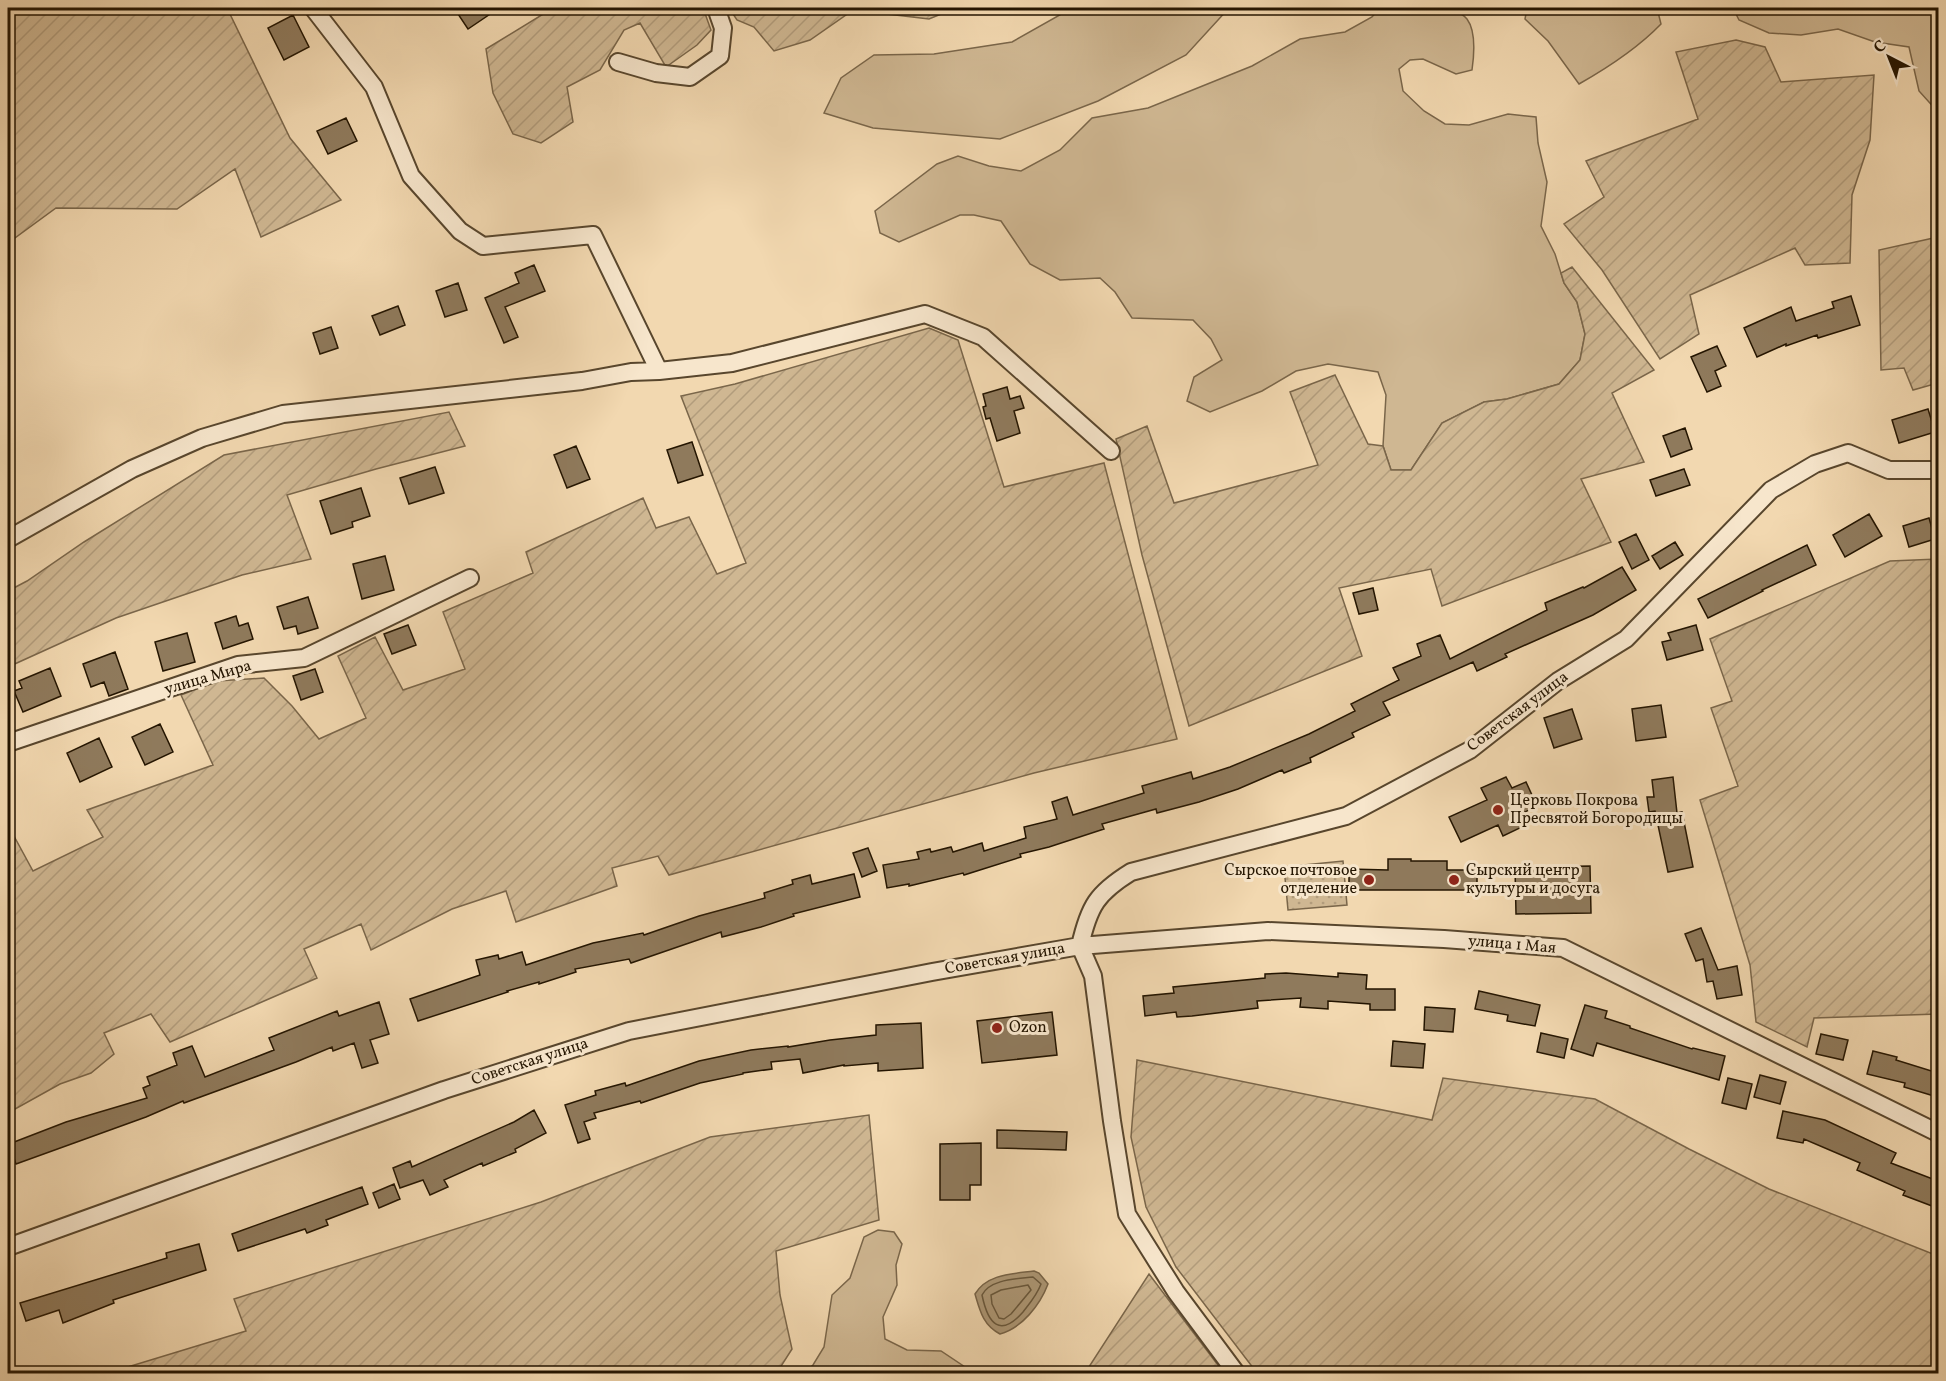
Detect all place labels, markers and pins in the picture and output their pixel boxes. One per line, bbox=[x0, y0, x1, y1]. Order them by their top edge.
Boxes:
place label: Церковь Покрова Пресвятой Богородицы bbox=[1510, 790, 1683, 830]
marker: Церковь Покрова Пресвятой Богородицы bbox=[1491, 803, 1505, 817]
place label: Сырское почтовое отделение bbox=[1224, 860, 1357, 900]
place label: Сырский центр культуры и досуга bbox=[1466, 860, 1600, 900]
marker: Сырское почтовое отделение bbox=[1362, 873, 1376, 887]
marker: Сырский центр культуры и досуга bbox=[1447, 873, 1461, 887]
place label: Ozon bbox=[1009, 1017, 1047, 1039]
marker: Ozon bbox=[990, 1021, 1004, 1035]

